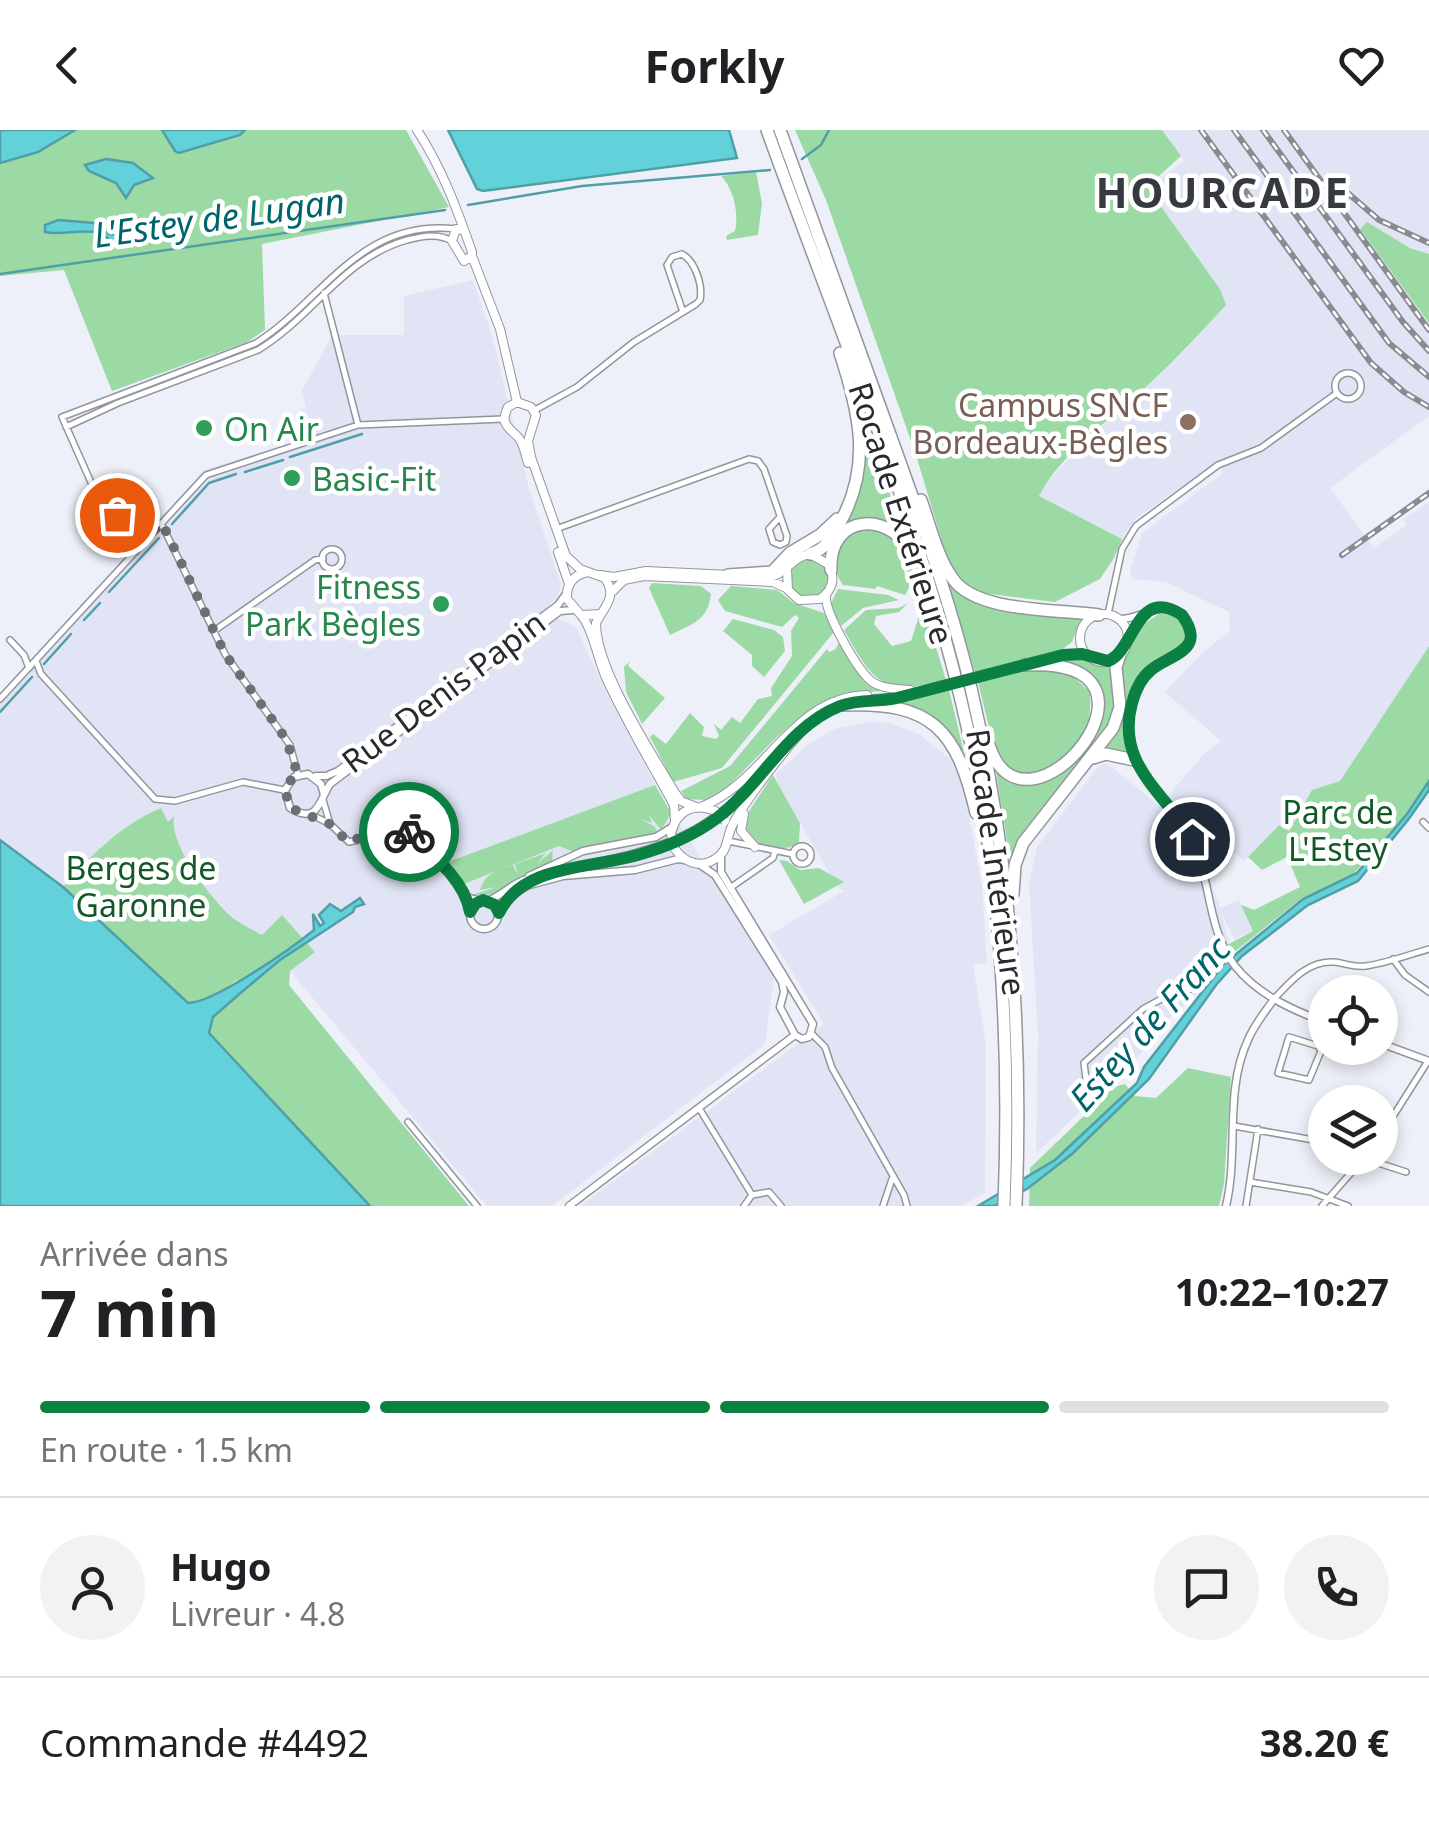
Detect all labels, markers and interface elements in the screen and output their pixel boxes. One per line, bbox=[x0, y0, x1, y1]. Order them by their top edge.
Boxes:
text: Forkly bbox=[645, 35, 784, 96]
icon: back bbox=[40, 38, 95, 93]
icon: heart bbox=[1334, 38, 1389, 93]
district label: HOURCADE bbox=[1096, 163, 1350, 220]
water label: L'Estey de Lugan bbox=[91, 176, 347, 258]
street label: Rocade Extérieure bbox=[839, 377, 965, 649]
place label: Campus SNCF Bordeaux-Bègles bbox=[912, 383, 1168, 463]
place label: On Air bbox=[224, 407, 319, 450]
marker: Campus SNCF Bordeaux-Bègles bbox=[1177, 411, 1199, 433]
marker: On Air bbox=[193, 417, 215, 439]
place label: Basic-Fit bbox=[312, 457, 436, 500]
marker: Basic-Fit bbox=[281, 467, 303, 489]
pin bbox=[75, 473, 160, 558]
icon: bag bbox=[90, 488, 145, 543]
place label: Fitness Park Bègles bbox=[245, 565, 421, 645]
marker: Fitness Park Bègles bbox=[430, 593, 452, 615]
street label: Rue Denis Papin bbox=[333, 600, 553, 782]
street label: Rocade Intérieure bbox=[957, 726, 1037, 998]
courier bbox=[359, 782, 459, 882]
park label: Parc de L'Estey bbox=[1282, 790, 1394, 870]
pin bbox=[1150, 797, 1235, 882]
icon: bike bbox=[382, 805, 437, 860]
icon: home bbox=[1165, 812, 1220, 867]
park label: Berges de Garonne bbox=[66, 846, 216, 926]
water label: Estey de Franc bbox=[1058, 925, 1241, 1120]
map controls bbox=[1308, 975, 1398, 1175]
button: locate bbox=[1308, 975, 1398, 1065]
button: layers bbox=[1308, 1085, 1398, 1175]
text: Arrivée dans bbox=[40, 1232, 229, 1275]
text: 10:22–10:27 bbox=[1175, 1265, 1389, 1317]
text: 7 min bbox=[40, 1268, 219, 1356]
text: En route · 1.5 km bbox=[40, 1428, 293, 1471]
button: person bbox=[40, 1535, 145, 1640]
button: chat bbox=[1154, 1535, 1259, 1640]
button: phone bbox=[1284, 1535, 1389, 1640]
text: Hugo bbox=[170, 1540, 272, 1592]
text: Livreur · 4.8 bbox=[170, 1592, 345, 1635]
text: Commande #4492 bbox=[40, 1716, 369, 1768]
text: 38.20 € bbox=[1260, 1716, 1389, 1768]

